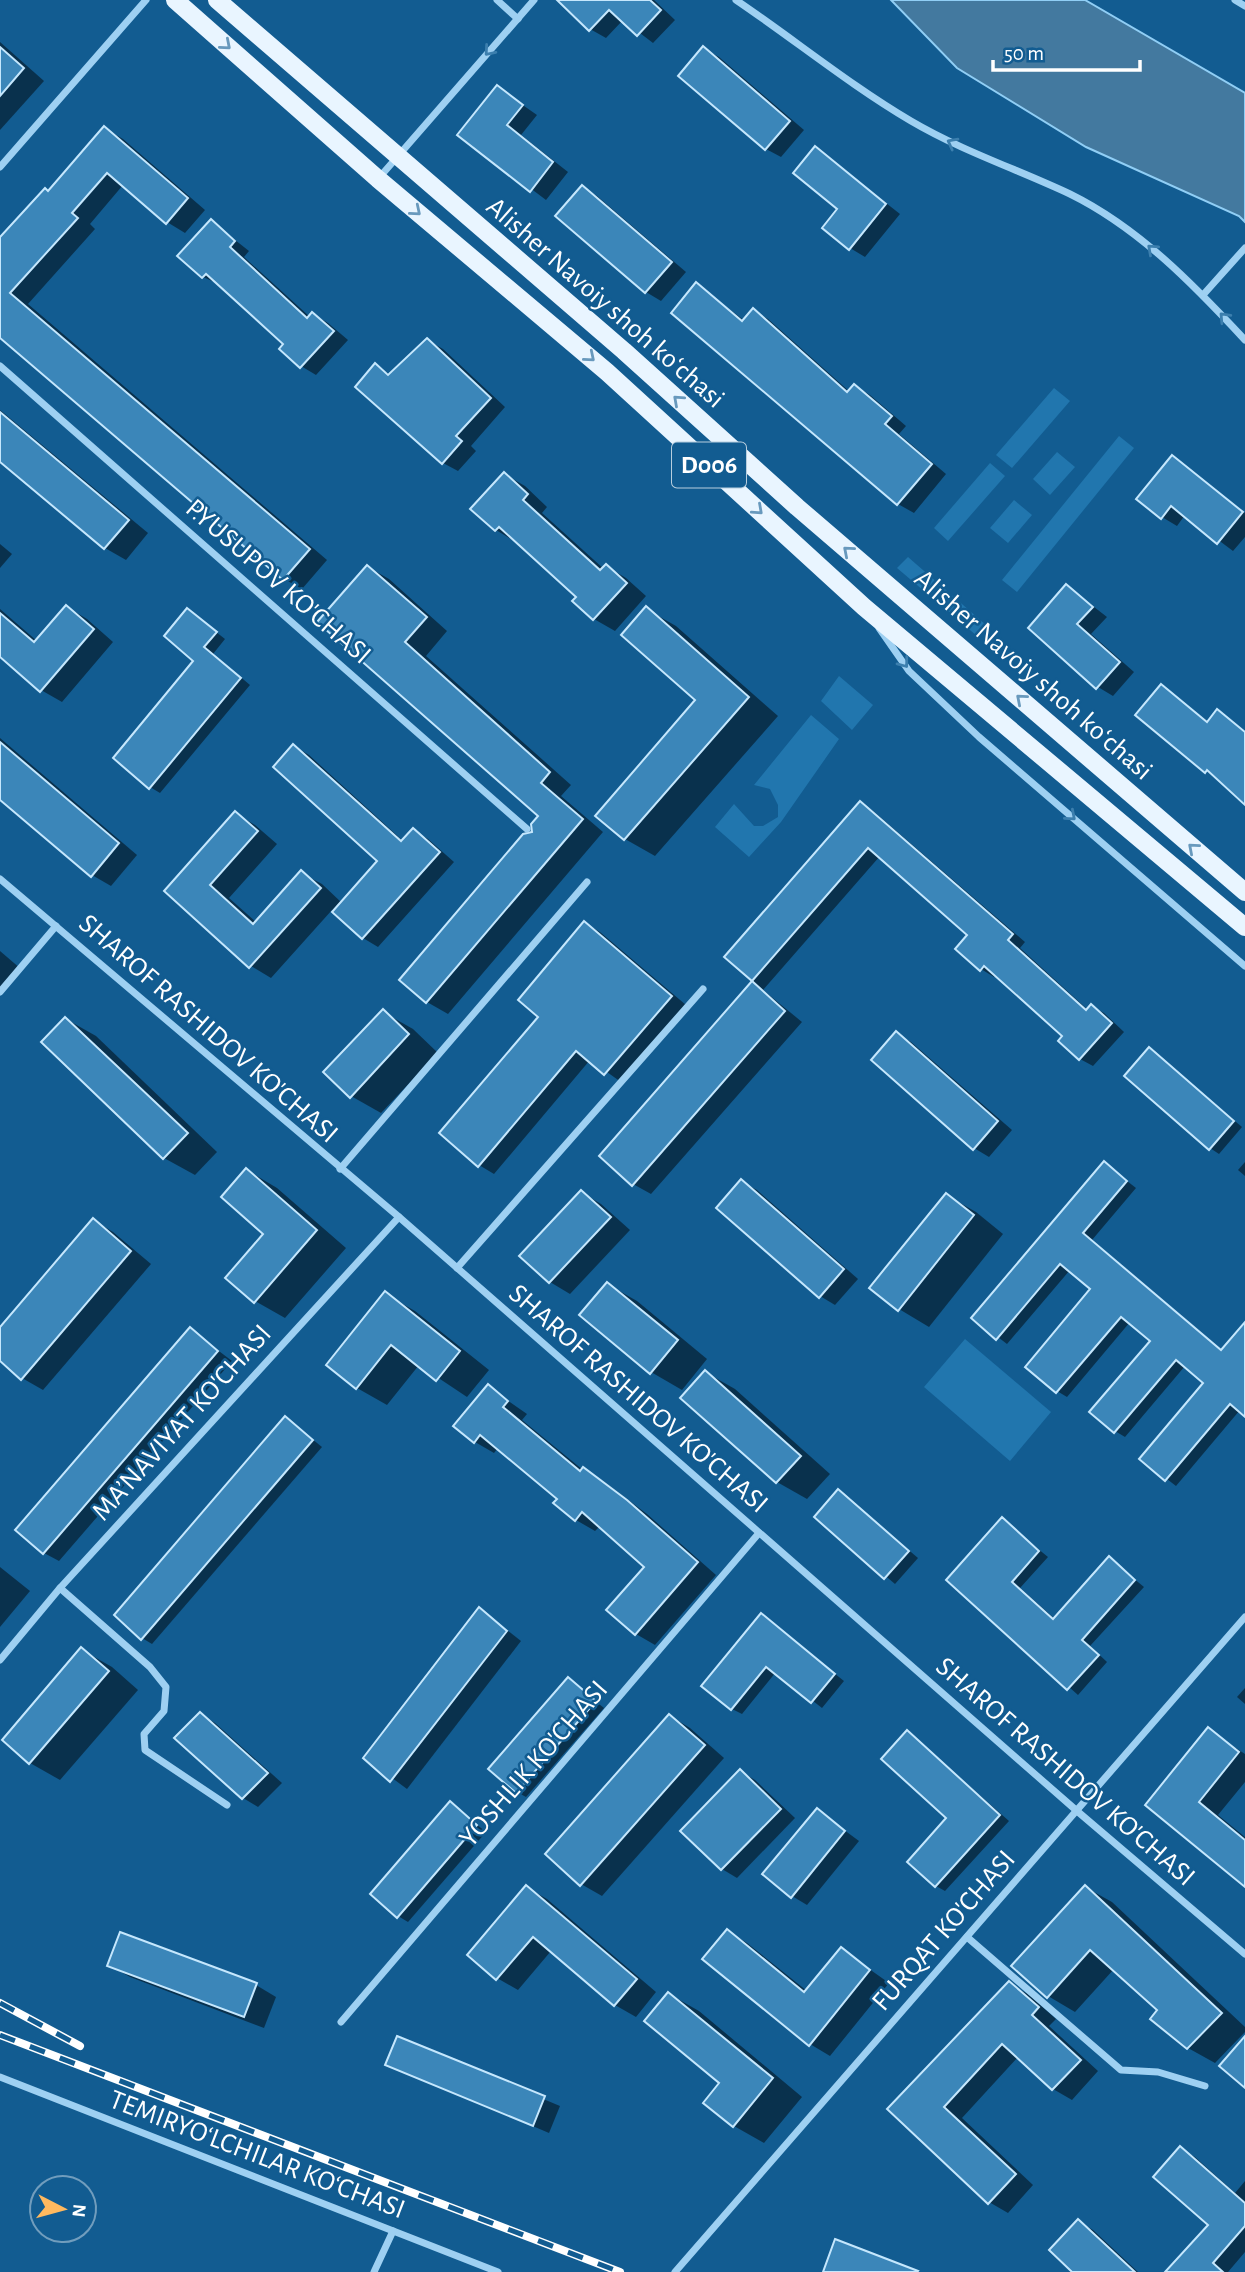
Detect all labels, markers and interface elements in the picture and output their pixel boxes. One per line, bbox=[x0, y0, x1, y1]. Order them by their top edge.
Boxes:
scale bar bbox=[993, 28, 1140, 72]
one-way arrow bbox=[218, 37, 231, 49]
one-way arrow bbox=[485, 43, 497, 56]
text: 50 m bbox=[1004, 43, 1044, 64]
one-way arrow bbox=[947, 138, 959, 152]
street label: Alisher Navoiy shoh koʻchasi bbox=[481, 192, 729, 414]
one-way arrow bbox=[407, 203, 420, 215]
one-way arrow bbox=[1147, 245, 1160, 257]
one-way arrow bbox=[1219, 312, 1232, 325]
one-way arrow bbox=[582, 349, 594, 362]
one-way arrow bbox=[673, 396, 686, 408]
road number: D006 bbox=[672, 442, 746, 488]
street label: P.YUSUPOV KO'CHASI bbox=[180, 494, 376, 670]
one-way arrow bbox=[750, 502, 763, 515]
one-way arrow bbox=[844, 547, 857, 559]
street label: Alisher Navoiy shoh koʻchasi bbox=[909, 564, 1157, 786]
one-way arrow bbox=[896, 655, 908, 667]
one-way arrow bbox=[1016, 695, 1029, 707]
one-way arrow bbox=[1063, 808, 1076, 820]
one-way arrow bbox=[1188, 844, 1201, 856]
street label: SHAROF RASHIDOV KO'CHASI bbox=[73, 909, 343, 1149]
street label: SHAROF RASHIDOV KO'CHASI bbox=[503, 1279, 773, 1519]
street label: MA’NAVIYAT KO'CHASI bbox=[87, 1320, 277, 1526]
street label: SHAROF RASHIDOV KO'CHASI bbox=[930, 1652, 1200, 1892]
street label: YOSHLIK KO'CHASI bbox=[455, 1676, 613, 1852]
street label: FURQAT KO'CHASI bbox=[867, 1845, 1021, 2017]
street label: TEMIRYO‘LCHILAR KO‘CHASI bbox=[105, 2086, 409, 2224]
north arrow bbox=[28, 2174, 98, 2244]
text: N bbox=[68, 2203, 89, 2218]

